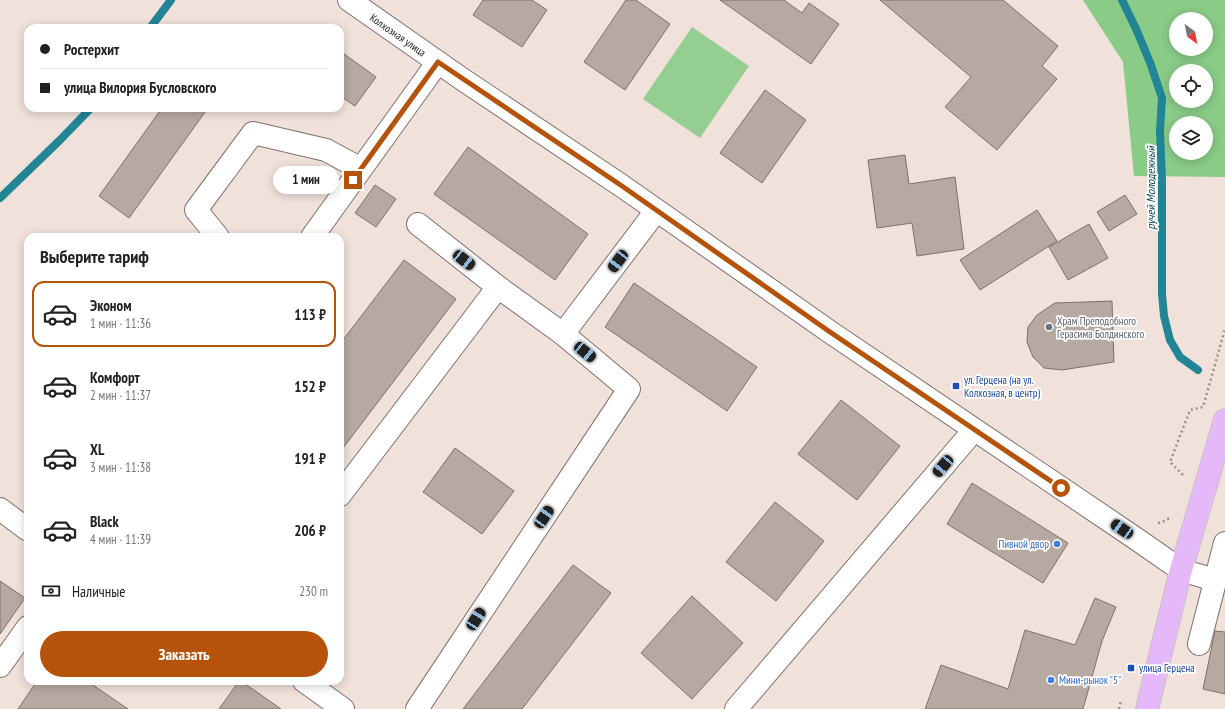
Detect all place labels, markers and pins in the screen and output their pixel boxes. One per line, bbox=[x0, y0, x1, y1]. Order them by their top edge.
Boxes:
place label: Храм Преподобного Герасима Болдинского bbox=[1057, 314, 1144, 341]
marker: Храм Преподобного Герасима Болдинского bbox=[1044, 322, 1054, 332]
place label: ул. Герцена (на ул. Колхозная, в центр) bbox=[964, 373, 1040, 400]
marker: ул. Герцена (на ул. Колхозная, в центр) bbox=[951, 381, 961, 391]
place label: Пивной двор bbox=[998, 537, 1049, 551]
marker: Пивной двор bbox=[1052, 539, 1062, 549]
place label: улица Герцена bbox=[1139, 661, 1195, 675]
marker: улица Герцена bbox=[1126, 663, 1136, 673]
place label: Мини-рынок "5" bbox=[1059, 673, 1121, 687]
marker: Мини-рынок "5" bbox=[1046, 675, 1056, 685]

